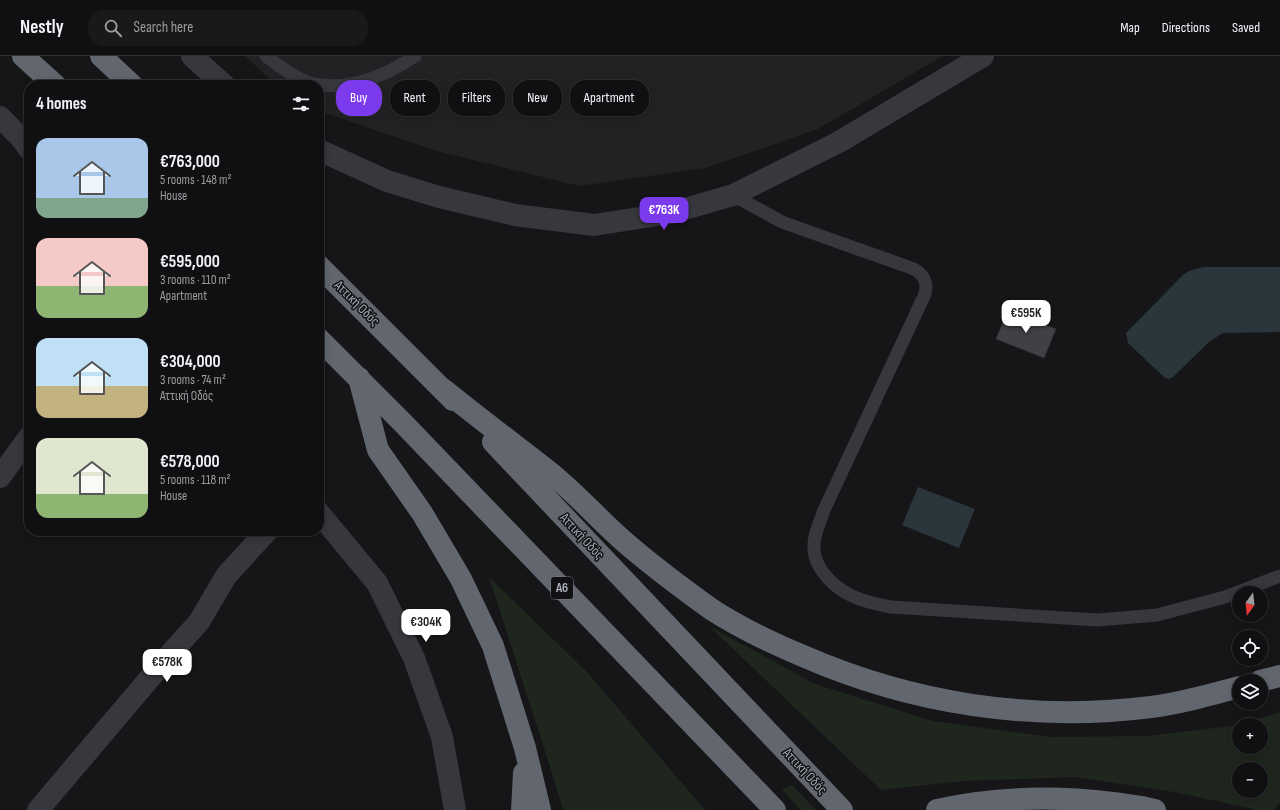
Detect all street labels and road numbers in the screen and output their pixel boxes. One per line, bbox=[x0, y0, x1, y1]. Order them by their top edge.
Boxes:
street label: Αττική Οδός bbox=[330, 276, 383, 329]
street label: Αττική Οδός bbox=[556, 509, 608, 563]
road number: Α6 bbox=[551, 577, 573, 599]
street label: Αττική Οδός bbox=[779, 744, 831, 798]

